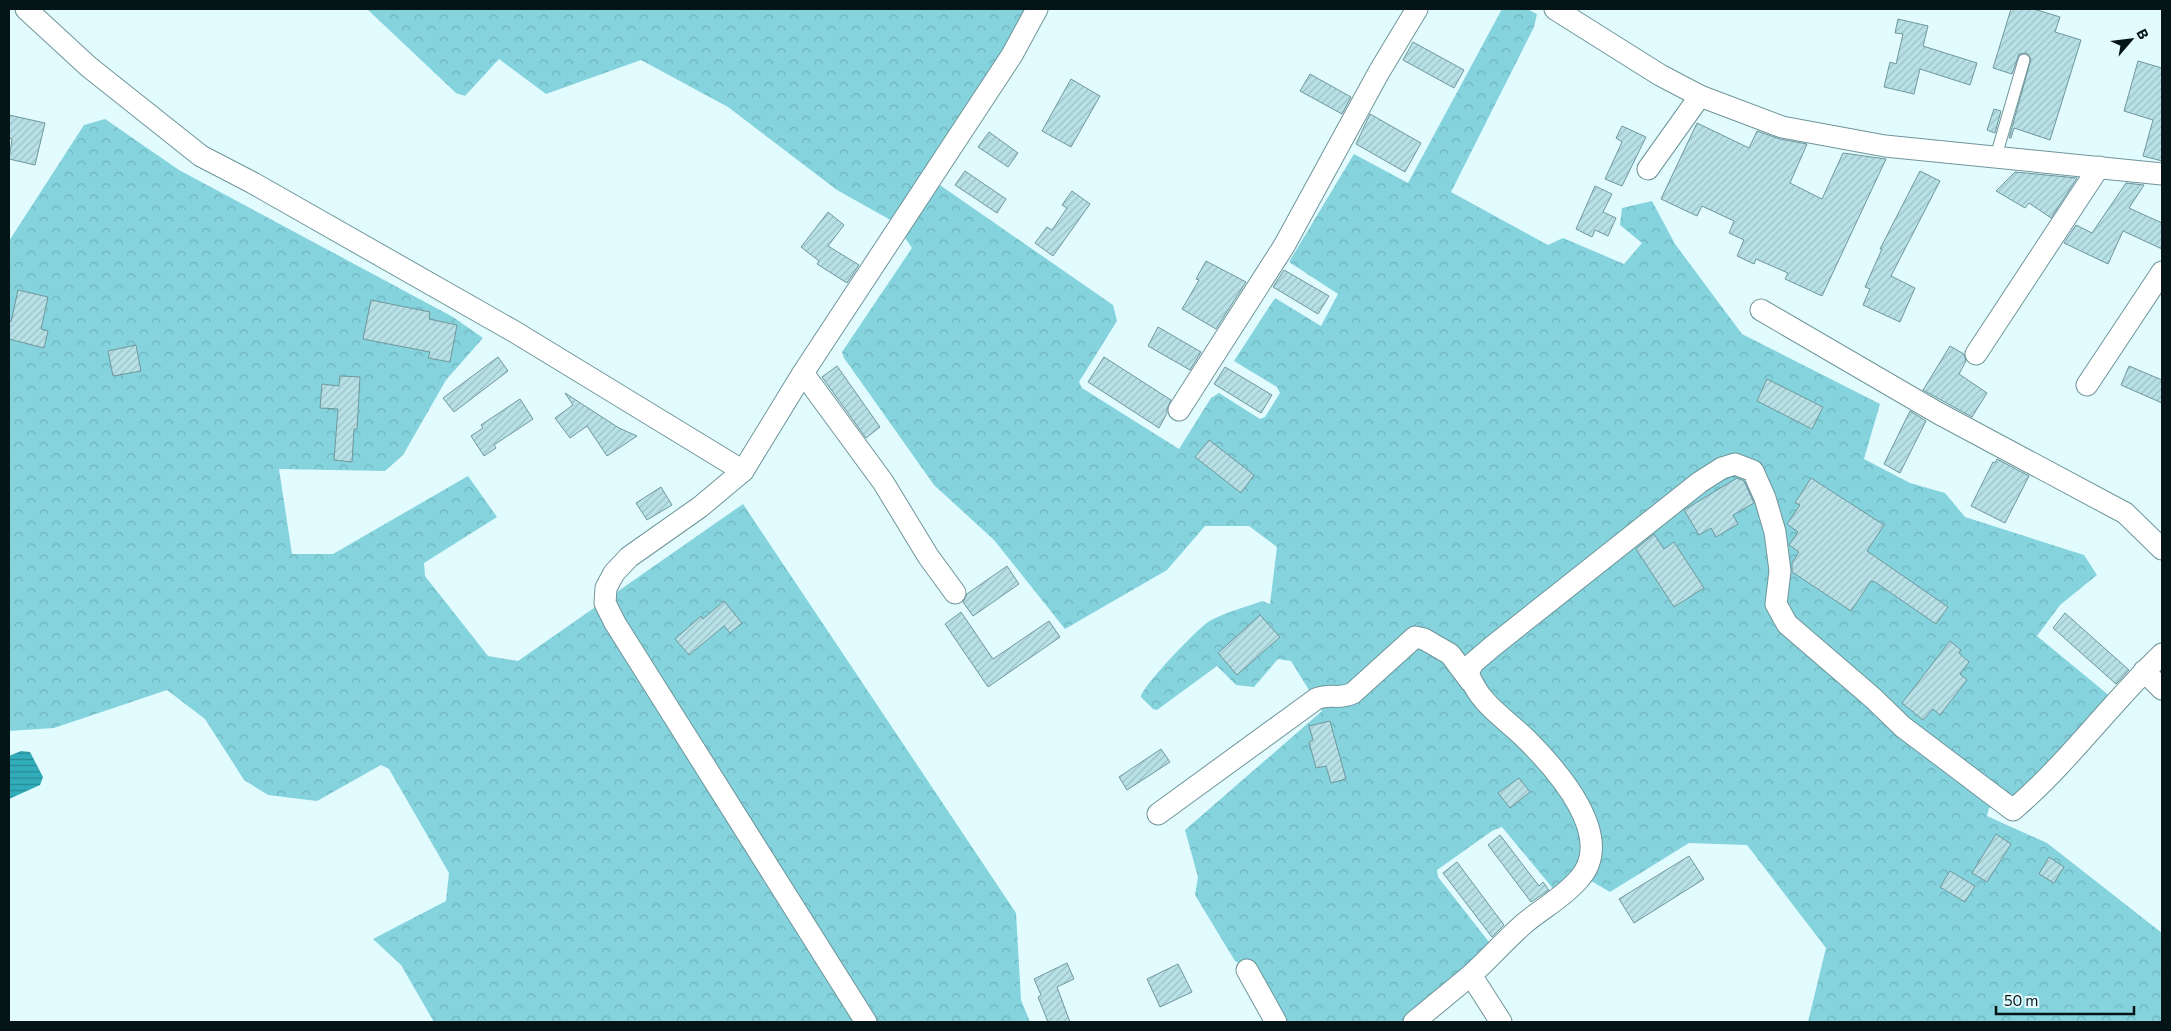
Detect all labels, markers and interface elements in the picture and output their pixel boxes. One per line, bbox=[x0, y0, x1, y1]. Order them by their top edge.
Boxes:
north arrow bbox=[2106, 15, 2156, 65]
text: B bbox=[2133, 26, 2153, 42]
scale bar bbox=[1996, 984, 2134, 1016]
text: 50 m bbox=[2004, 991, 2038, 1009]

